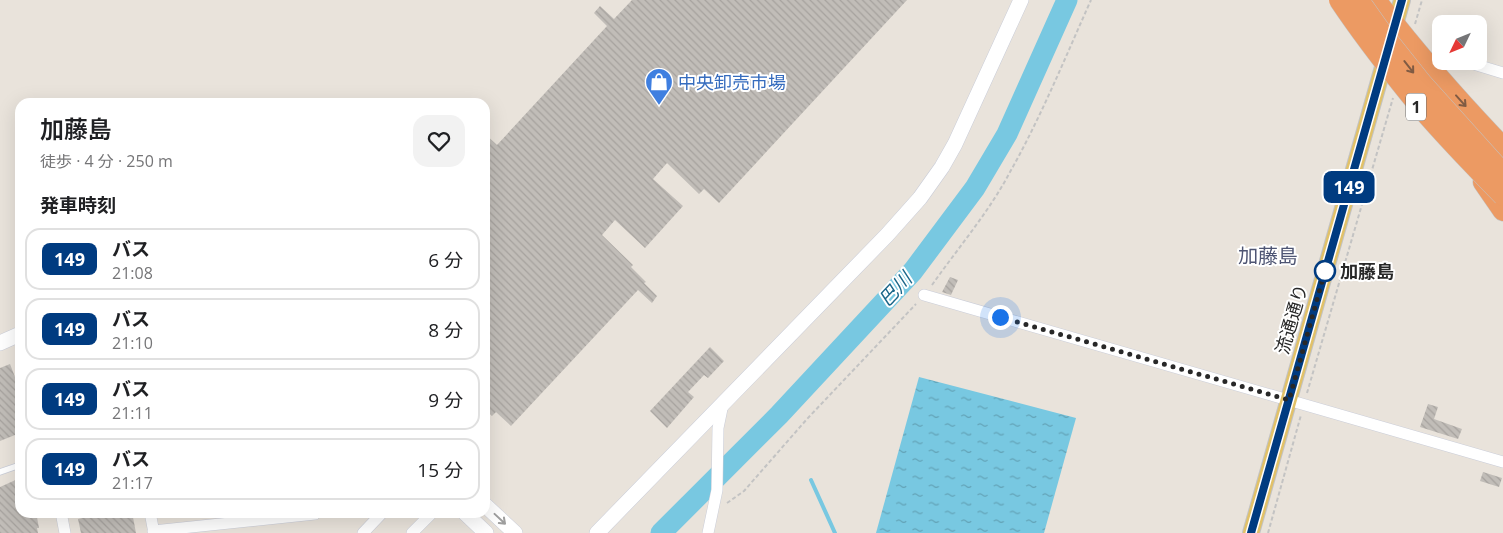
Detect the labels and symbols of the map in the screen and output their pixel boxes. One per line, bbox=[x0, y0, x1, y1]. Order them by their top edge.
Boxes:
north arrow bbox=[1432, 15, 1488, 70]
one-way arrow bbox=[1404, 60, 1415, 73]
shop icon: 中央卸売市場 bbox=[644, 67, 674, 106]
place label: 中央卸売市場 bbox=[678, 70, 786, 94]
road number: 1 bbox=[1406, 94, 1426, 120]
one-way arrow bbox=[1455, 95, 1467, 108]
line badge: 149 bbox=[1320, 171, 1378, 203]
district label: 加藤島 bbox=[1238, 242, 1298, 269]
place label: 加藤島 bbox=[1340, 259, 1394, 283]
marker: 加藤島 bbox=[1314, 260, 1336, 282]
water label: 巴川 bbox=[873, 265, 919, 312]
street label: 流通通り bbox=[1270, 281, 1312, 357]
your location bbox=[988, 305, 1013, 330]
one-way arrow bbox=[494, 513, 506, 525]

